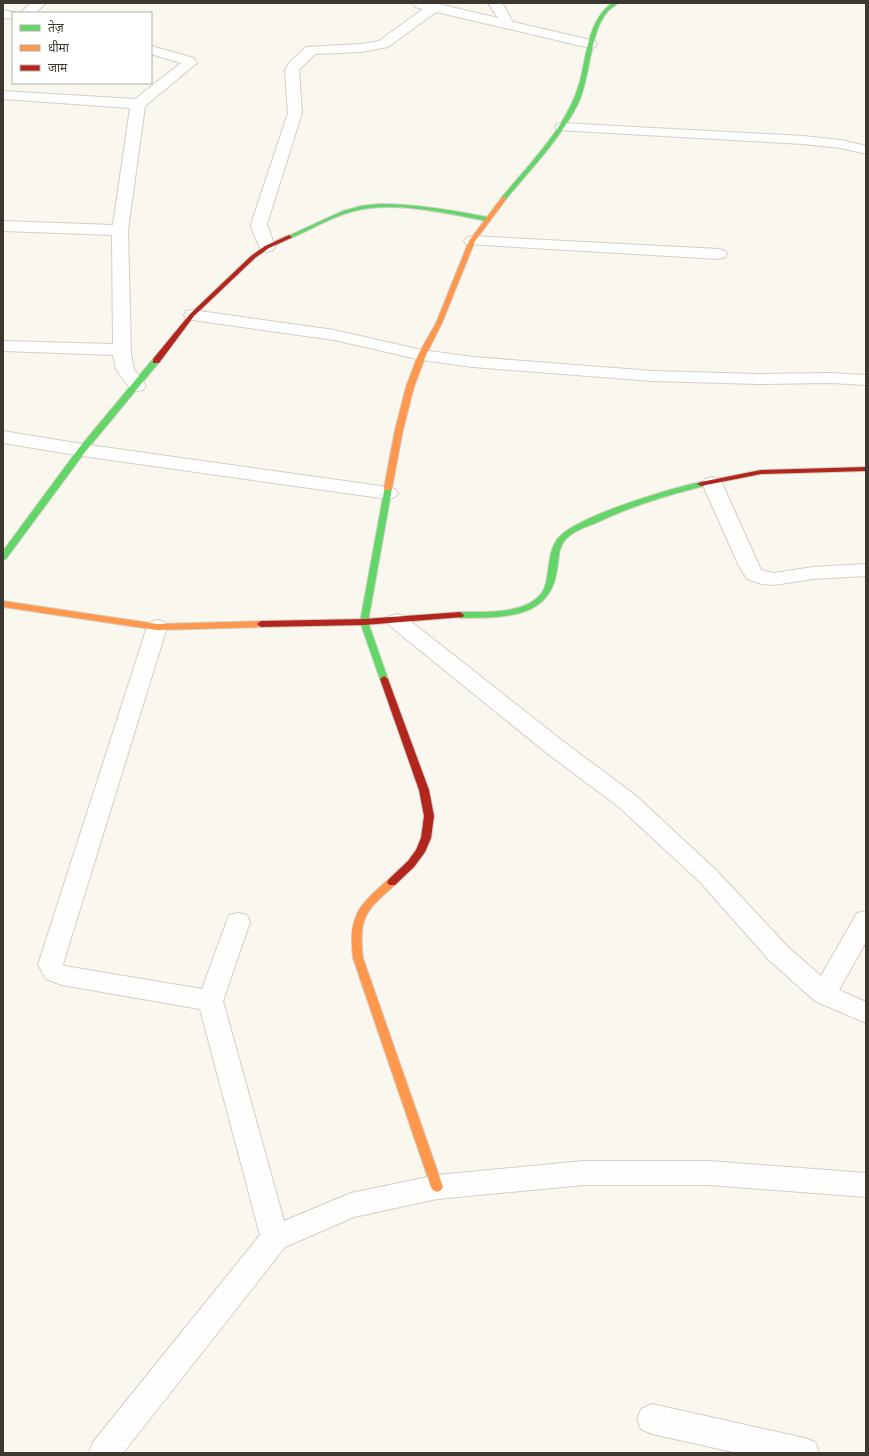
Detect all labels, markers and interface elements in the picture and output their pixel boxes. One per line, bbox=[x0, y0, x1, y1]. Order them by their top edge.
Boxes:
legend bbox=[12, 12, 152, 84]
text: तेज़ bbox=[48, 20, 65, 36]
text: धीमा bbox=[48, 40, 70, 56]
text: जाम bbox=[48, 61, 68, 76]

